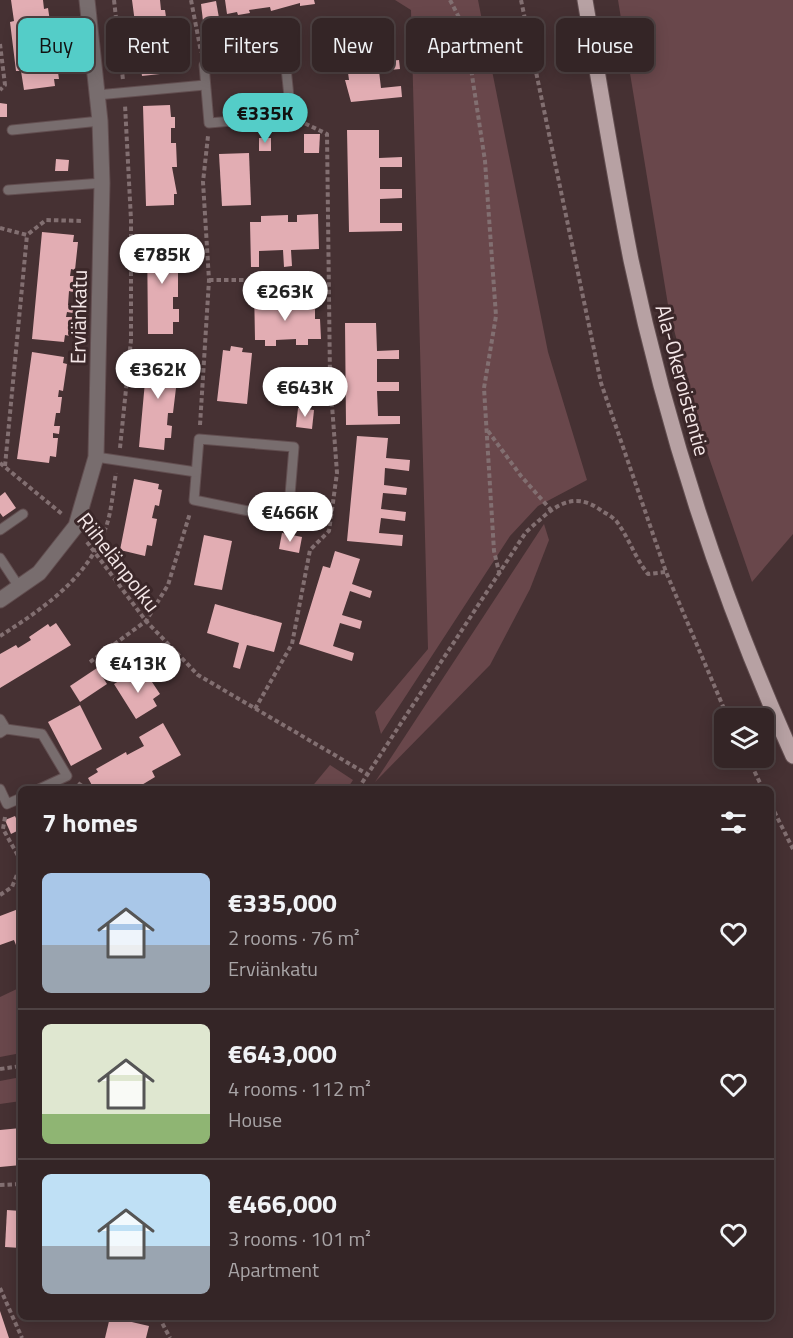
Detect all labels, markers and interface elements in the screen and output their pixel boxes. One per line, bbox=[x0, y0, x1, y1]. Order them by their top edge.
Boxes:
chip: Buy bbox=[18, 18, 94, 72]
chip: Rent bbox=[106, 18, 190, 72]
chip: Filters bbox=[202, 18, 300, 72]
chip: New bbox=[312, 18, 394, 72]
chip: Apartment bbox=[406, 18, 544, 72]
chip: House bbox=[556, 18, 654, 72]
pin: €335K bbox=[223, 93, 307, 144]
text: €335K bbox=[237, 97, 293, 128]
pin: €785K bbox=[120, 234, 204, 285]
text: €785K bbox=[134, 238, 190, 269]
street label: Erviänkatu bbox=[61, 270, 95, 364]
pin: €263K bbox=[243, 271, 327, 322]
text: €263K bbox=[257, 275, 313, 306]
street label: Ala-Okeroistentie bbox=[647, 301, 719, 459]
pin: €362K bbox=[116, 349, 200, 400]
text: €362K bbox=[130, 353, 186, 384]
pin: €643K bbox=[263, 367, 347, 418]
text: €643K bbox=[277, 371, 333, 402]
pin: €466K bbox=[248, 492, 332, 543]
text: €466K bbox=[262, 496, 318, 527]
street label: Riihelänpolku bbox=[70, 505, 168, 619]
pin: €413K bbox=[96, 643, 180, 694]
text: €413K bbox=[110, 647, 166, 678]
map controls bbox=[714, 708, 774, 768]
button: layers bbox=[714, 708, 774, 768]
text: 7 homes bbox=[42, 803, 138, 842]
icon: filters bbox=[717, 806, 750, 839]
text: €335,000 bbox=[228, 883, 337, 922]
icon: home bbox=[90, 897, 162, 969]
icon: heart bbox=[717, 917, 750, 950]
text: 2 rooms · 76 m² bbox=[228, 922, 360, 953]
text: Erviänkatu bbox=[228, 953, 318, 984]
text: €643,000 bbox=[228, 1034, 337, 1073]
icon: home bbox=[90, 1048, 162, 1120]
icon: heart bbox=[717, 1068, 750, 1101]
text: 4 rooms · 112 m² bbox=[228, 1073, 371, 1104]
text: House bbox=[228, 1104, 282, 1135]
text: €466,000 bbox=[228, 1184, 337, 1223]
icon: home bbox=[90, 1198, 162, 1270]
icon: heart bbox=[717, 1218, 750, 1251]
text: 3 rooms · 101 m² bbox=[228, 1223, 371, 1254]
text: Apartment bbox=[228, 1254, 319, 1285]

